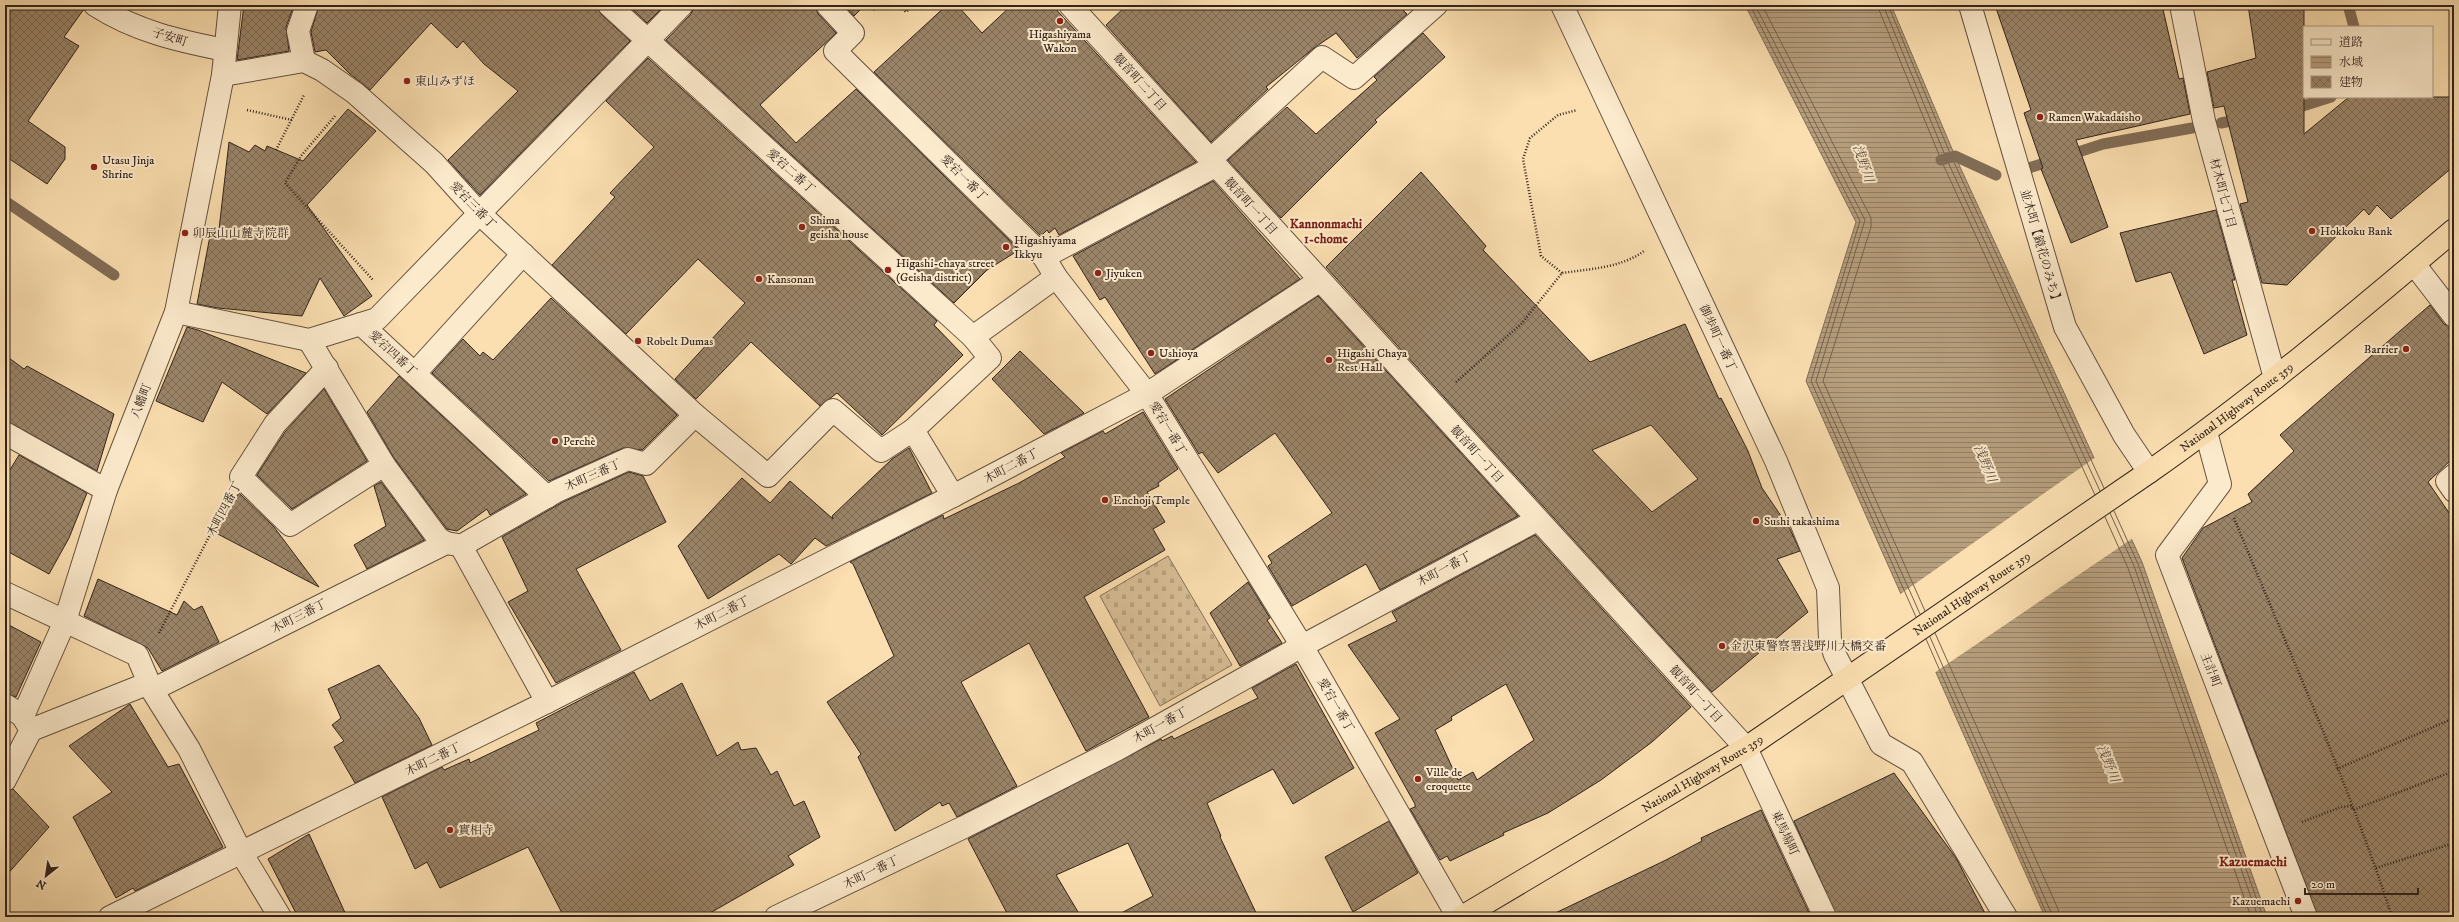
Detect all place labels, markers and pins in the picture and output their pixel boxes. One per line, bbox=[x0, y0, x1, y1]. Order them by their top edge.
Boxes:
marker: Higashiyama Wakon bbox=[1055, 16, 1065, 26]
place label: Higashiyama Wakon bbox=[1029, 27, 1092, 56]
place label: 東山みずほ bbox=[415, 74, 475, 89]
marker: 東山みずほ bbox=[402, 76, 412, 86]
place label: Ramen Wakadaisho bbox=[2048, 110, 2141, 125]
marker: Ramen Wakadaisho bbox=[2035, 112, 2045, 122]
place label: Utasu Jinja Shrine bbox=[102, 153, 155, 182]
marker: Utasu Jinja Shrine bbox=[89, 162, 99, 172]
place label: Shima geisha house bbox=[810, 213, 869, 242]
marker: Shima geisha house bbox=[797, 222, 807, 232]
place label: Hokkoku Bank bbox=[2320, 224, 2392, 239]
place label: 卯辰山山麓寺院群 bbox=[193, 226, 289, 241]
marker: Hokkoku Bank bbox=[2307, 226, 2317, 236]
marker: 卯辰山山麓寺院群 bbox=[180, 228, 190, 238]
place label: Higashiyama Ikkyu bbox=[1014, 233, 1077, 262]
marker: Higashiyama Ikkyu bbox=[1001, 242, 1011, 252]
place label: Higashi-chaya street (Geisha district) bbox=[896, 256, 994, 285]
marker: Higashi-chaya street (Geisha district) bbox=[883, 265, 893, 275]
place label: Jiyuken bbox=[1105, 266, 1143, 281]
marker: Jiyuken bbox=[1093, 268, 1103, 278]
place label: Kansonan bbox=[767, 272, 815, 287]
marker: Kansonan bbox=[754, 274, 764, 284]
place label: Robelt Dumas bbox=[646, 334, 713, 349]
marker: Robelt Dumas bbox=[633, 336, 643, 346]
place label: Barrier bbox=[2364, 342, 2399, 357]
marker: Barrier bbox=[2401, 344, 2411, 354]
place label: Ushioya bbox=[1159, 346, 1199, 361]
place label: Higashi Chaya Rest Hall bbox=[1337, 346, 1408, 375]
marker: Ushioya bbox=[1146, 348, 1156, 358]
marker: Higashi Chaya Rest Hall bbox=[1324, 355, 1334, 365]
place label: Perchè bbox=[563, 434, 596, 449]
marker: Perchè bbox=[550, 436, 560, 446]
place label: Enchoji Temple bbox=[1113, 493, 1190, 508]
marker: Enchoji Temple bbox=[1100, 495, 1110, 505]
place label: Sushi takashima bbox=[1764, 514, 1840, 529]
marker: Sushi takashima bbox=[1751, 516, 1761, 526]
place label: 金沢東警察署浅野川大橋交番 bbox=[1730, 639, 1886, 654]
marker: 金沢東警察署浅野川大橋交番 bbox=[1717, 641, 1727, 651]
place label: Ville de croquette bbox=[1425, 765, 1471, 794]
marker: Ville de croquette bbox=[1413, 774, 1423, 784]
place label: 實相寺 bbox=[458, 823, 494, 838]
marker: 實相寺 bbox=[445, 825, 455, 835]
place label: Kazuemachi bbox=[2232, 894, 2290, 909]
marker: Kazuemachi bbox=[2293, 896, 2303, 906]

